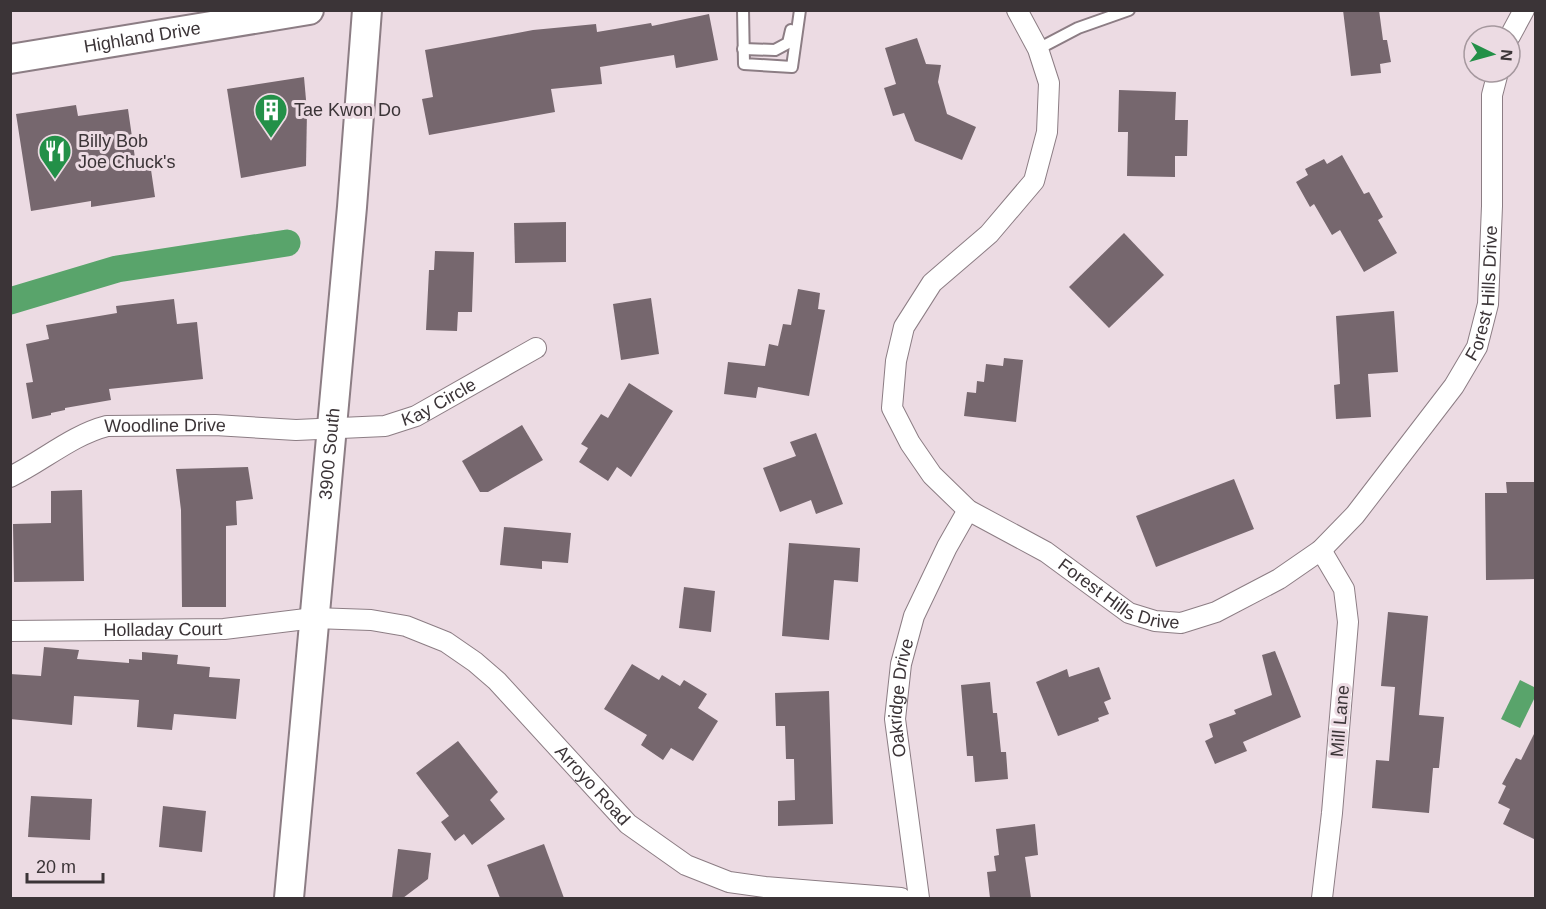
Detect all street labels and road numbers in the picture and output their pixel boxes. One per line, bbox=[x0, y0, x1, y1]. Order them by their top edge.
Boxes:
street label: Highland Drive bbox=[82, 18, 202, 57]
street label: Forest Hills Drive bbox=[1461, 225, 1501, 364]
street label: Kay Circle bbox=[399, 374, 479, 430]
street label: 3900 South bbox=[315, 407, 344, 501]
street label: Woodline Drive bbox=[104, 415, 227, 436]
street label: Forest Hills Drive bbox=[1054, 554, 1180, 633]
street label: Holladay Court bbox=[103, 619, 223, 640]
street label: Oakridge Drive bbox=[885, 636, 917, 759]
street label: Mill Lane bbox=[1327, 684, 1353, 758]
street label: Arroyo Road bbox=[551, 741, 634, 829]

